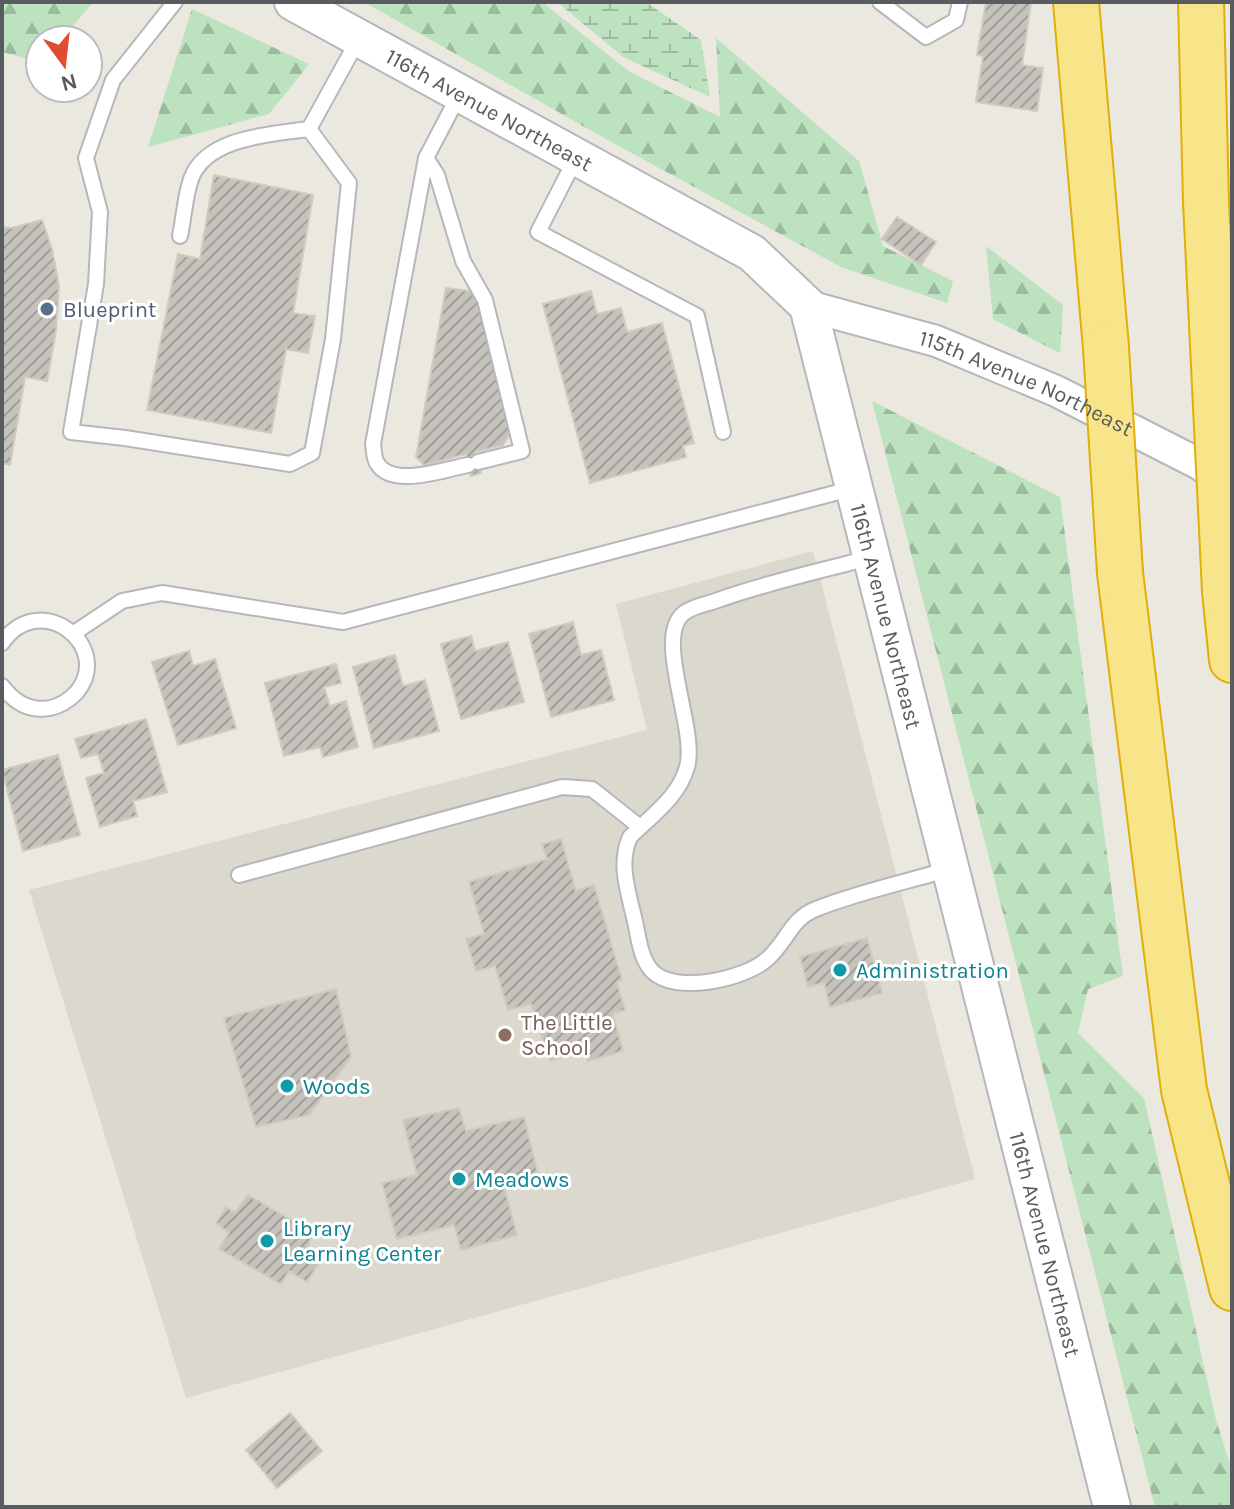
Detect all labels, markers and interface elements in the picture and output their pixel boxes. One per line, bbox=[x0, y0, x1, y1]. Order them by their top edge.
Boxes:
north arrow bbox=[24, 24, 104, 104]
street label: 116th Avenue Northeast bbox=[381, 43, 597, 177]
text: N bbox=[58, 68, 80, 97]
place label: Blueprint bbox=[63, 297, 156, 323]
marker: Blueprint bbox=[38, 300, 56, 318]
street label: 115th Avenue Northeast bbox=[917, 325, 1137, 442]
street label: 116th Avenue Northeast bbox=[844, 501, 927, 732]
place label: Administration bbox=[856, 958, 1009, 984]
marker: Administration bbox=[831, 961, 849, 979]
place label: The Little School bbox=[521, 1010, 613, 1061]
marker: The Little School bbox=[496, 1026, 514, 1044]
place label: Woods bbox=[303, 1074, 371, 1100]
marker: Woods bbox=[278, 1077, 296, 1095]
street label: 116th Avenue Northeast bbox=[1003, 1129, 1086, 1360]
place label: Meadows bbox=[475, 1167, 570, 1193]
marker: Meadows bbox=[450, 1170, 468, 1188]
place label: Library Learning Center bbox=[283, 1216, 441, 1267]
marker: Library Learning Center bbox=[258, 1232, 276, 1250]

